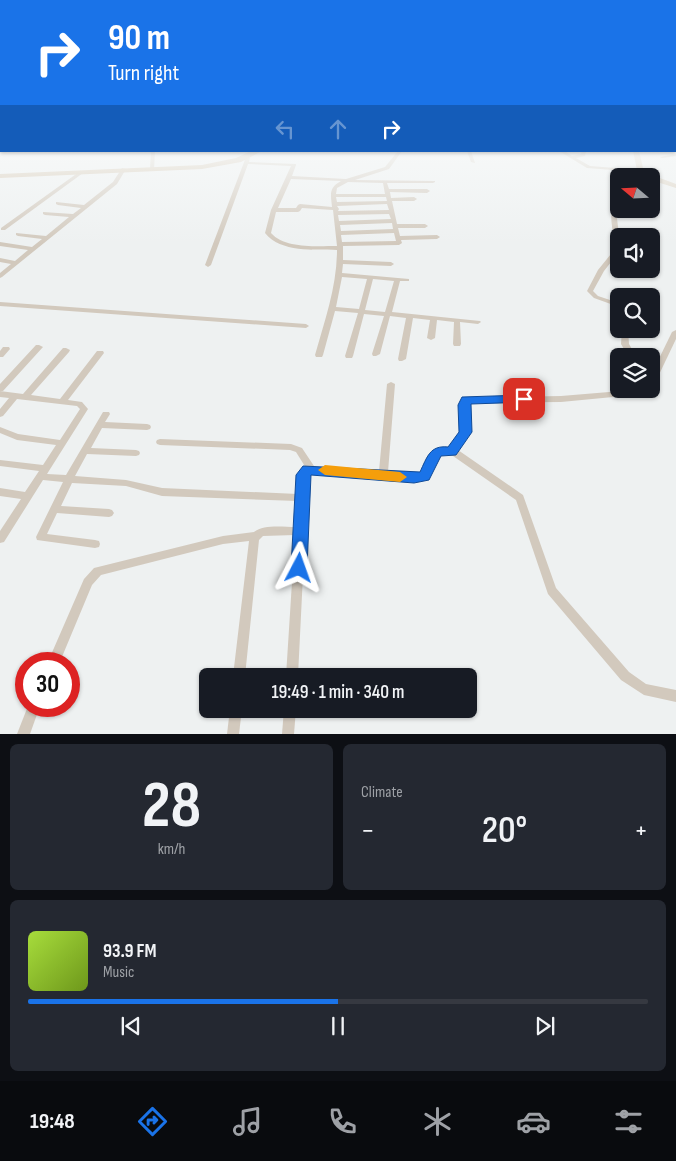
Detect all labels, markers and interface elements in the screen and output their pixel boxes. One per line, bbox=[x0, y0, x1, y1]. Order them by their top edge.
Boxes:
text: 90 m bbox=[108, 17, 170, 60]
icon: right bbox=[25, 20, 90, 85]
text: Turn right bbox=[108, 60, 179, 87]
icon: left bbox=[271, 115, 299, 143]
icon: ahead bbox=[324, 115, 352, 143]
icon: right bbox=[377, 115, 405, 143]
north arrow bbox=[610, 168, 660, 218]
map controls bbox=[610, 168, 660, 398]
button: sound bbox=[610, 228, 660, 278]
button: search bbox=[610, 288, 660, 338]
button: layers bbox=[610, 348, 660, 398]
pin bbox=[503, 378, 545, 420]
icon: arrive bbox=[510, 385, 538, 413]
position arrow bbox=[272, 541, 324, 593]
speed limit sign: 30 bbox=[15, 652, 80, 717]
text: 19:49 · 1 min · 340 m bbox=[271, 681, 405, 704]
text: 28 bbox=[142, 768, 201, 846]
text: Climate bbox=[361, 783, 403, 802]
text: 20° bbox=[482, 808, 527, 853]
text: − bbox=[361, 814, 375, 847]
text: + bbox=[634, 814, 648, 847]
text: km/h bbox=[158, 840, 185, 859]
text: 93.9 FM bbox=[103, 940, 157, 963]
text: Music bbox=[103, 963, 134, 982]
icon: previous bbox=[117, 1012, 145, 1040]
icon: pause bbox=[324, 1012, 352, 1040]
icon: next bbox=[531, 1012, 559, 1040]
icon: directions bbox=[135, 1104, 170, 1139]
icon: music bbox=[230, 1104, 265, 1139]
icon: phone bbox=[325, 1104, 360, 1139]
icon: climate bbox=[420, 1104, 455, 1139]
icon: car bbox=[516, 1104, 551, 1139]
icon: filters bbox=[611, 1104, 646, 1139]
text: 19:48 bbox=[30, 1108, 75, 1135]

